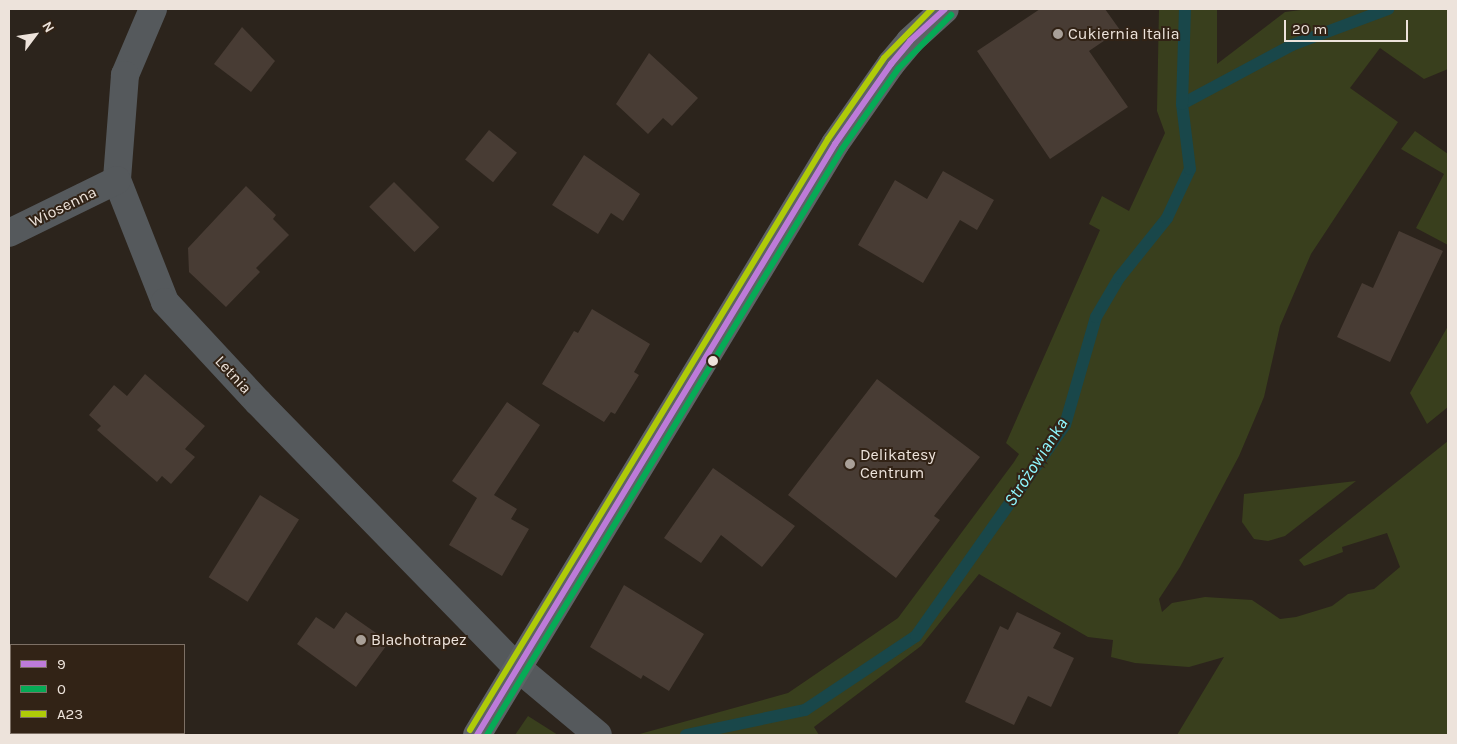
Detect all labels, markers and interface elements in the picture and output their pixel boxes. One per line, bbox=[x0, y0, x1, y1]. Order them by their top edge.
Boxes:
north arrow bbox=[10, 10, 60, 60]
scale bar bbox=[1287, 10, 1411, 42]
text: N bbox=[38, 18, 58, 36]
text: 20 m bbox=[1292, 20, 1327, 38]
place label: Cukiernia Italia bbox=[1068, 24, 1180, 44]
marker: Cukiernia Italia bbox=[1052, 28, 1064, 40]
street label: Wiosenna bbox=[26, 182, 100, 232]
street label: Letnia bbox=[211, 352, 255, 398]
unlabelled marker bbox=[708, 356, 718, 366]
water label: Stróżowianka bbox=[999, 414, 1073, 510]
place label: Delikatesy Centrum bbox=[860, 445, 936, 483]
marker: Delikatesy Centrum bbox=[844, 458, 856, 470]
place label: Blachotrapez bbox=[371, 630, 467, 650]
marker: Blachotrapez bbox=[355, 634, 367, 646]
legend bbox=[10, 644, 185, 734]
text: 9 bbox=[57, 655, 66, 673]
text: 0 bbox=[57, 680, 66, 698]
text: A23 bbox=[57, 705, 83, 723]

